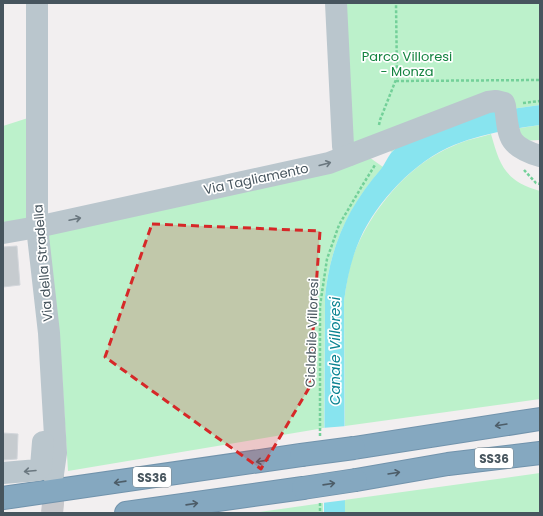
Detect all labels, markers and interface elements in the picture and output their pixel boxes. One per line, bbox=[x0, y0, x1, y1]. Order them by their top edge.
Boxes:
park label: Parco Villoresi - Monza bbox=[362, 47, 452, 81]
street label: Via Tagliamento bbox=[202, 159, 310, 199]
one-way arrow bbox=[319, 160, 332, 167]
street label: Via della Stradella bbox=[28, 204, 58, 322]
one-way arrow bbox=[69, 214, 82, 222]
street label: Ciclabile Villoresi bbox=[301, 278, 323, 388]
water label: Canale Villoresi bbox=[325, 296, 345, 405]
one-way arrow bbox=[495, 421, 508, 429]
road number: SS36 bbox=[475, 448, 513, 468]
one-way arrow bbox=[256, 457, 269, 465]
one-way arrow bbox=[24, 467, 37, 475]
road number: SS36 bbox=[133, 467, 171, 487]
one-way arrow bbox=[387, 469, 400, 477]
one-way arrow bbox=[114, 478, 127, 486]
one-way arrow bbox=[322, 480, 335, 488]
one-way arrow bbox=[185, 500, 198, 508]

